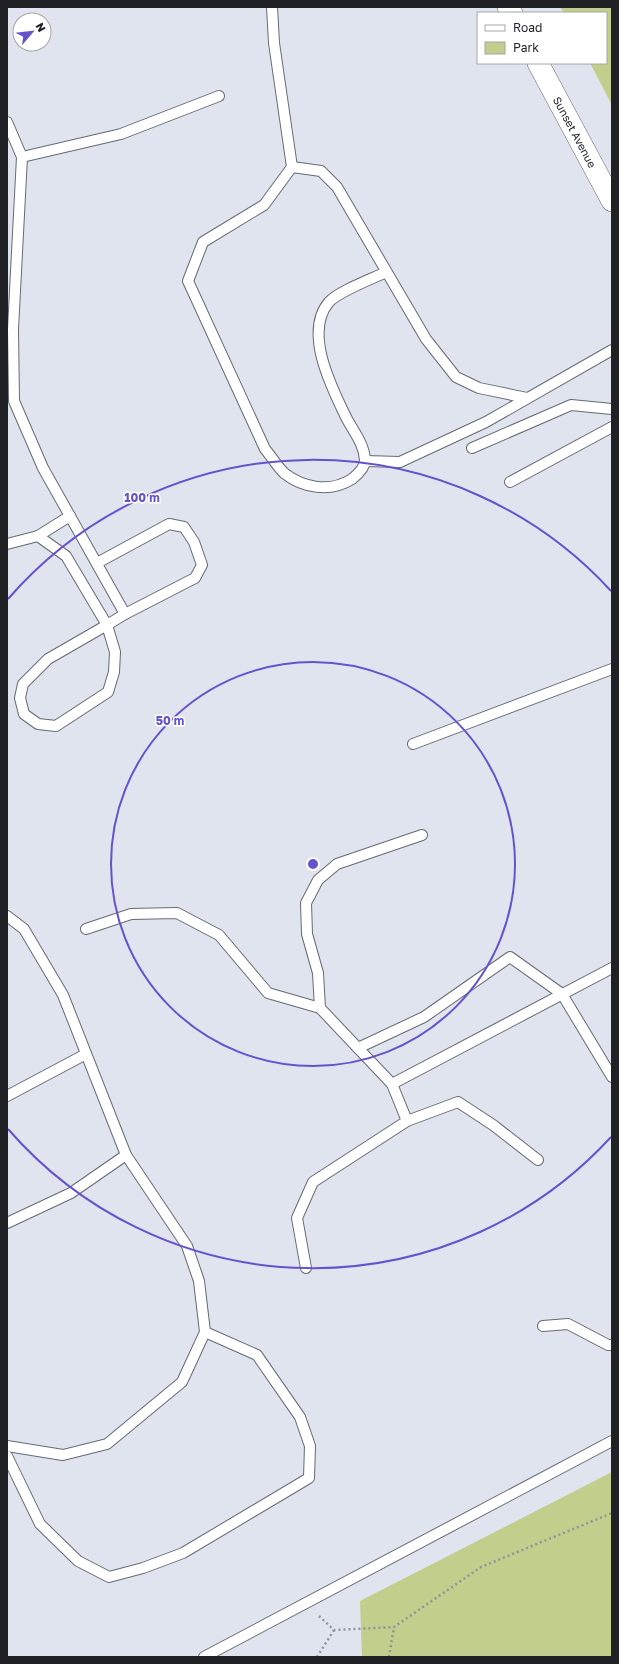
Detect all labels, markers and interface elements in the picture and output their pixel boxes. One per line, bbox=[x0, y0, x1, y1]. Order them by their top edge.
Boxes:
north arrow bbox=[12, 12, 52, 52]
legend bbox=[477, 12, 607, 64]
text: N bbox=[34, 20, 49, 34]
text: Road bbox=[513, 20, 542, 35]
text: Park bbox=[513, 40, 539, 55]
street label: Sunset Avenue bbox=[551, 94, 599, 170]
text: 100 m bbox=[124, 490, 160, 505]
text: 50 m bbox=[156, 713, 184, 728]
centre of rings bbox=[306, 857, 320, 871]

